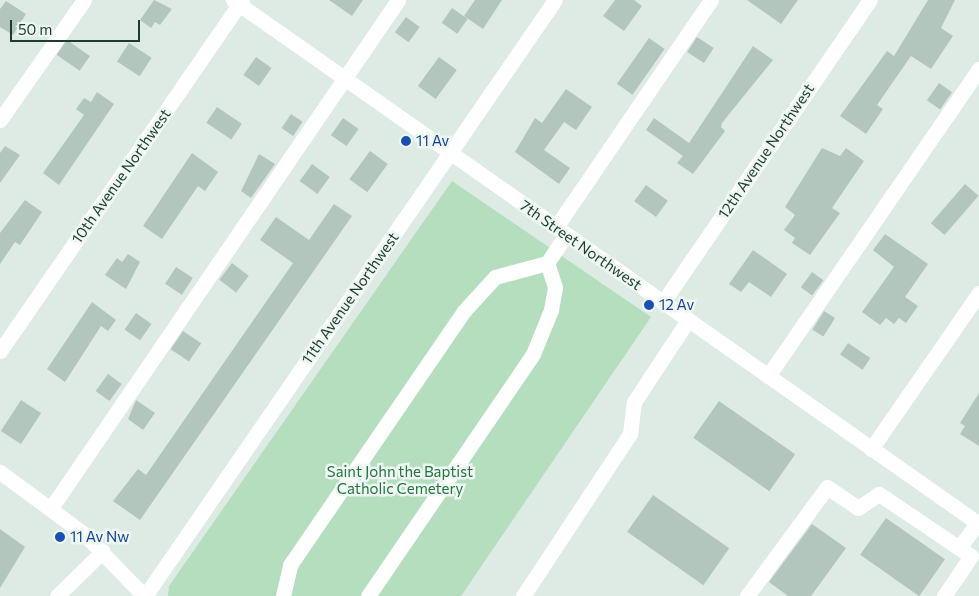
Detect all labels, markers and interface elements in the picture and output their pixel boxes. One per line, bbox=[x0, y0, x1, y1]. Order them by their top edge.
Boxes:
scale bar bbox=[12, 10, 142, 42]
text: 50 m bbox=[18, 20, 52, 38]
street label: 12th Avenue Northwest bbox=[714, 80, 818, 222]
street label: 10th Avenue Northwest bbox=[68, 105, 174, 247]
place label: 11 Av bbox=[416, 132, 449, 150]
marker: 11 Av bbox=[400, 135, 412, 147]
street label: 7th Street Northwest bbox=[517, 196, 645, 294]
street label: 11th Avenue Northwest bbox=[298, 229, 402, 367]
place label: 12 Av bbox=[659, 296, 694, 314]
marker: 12 Av bbox=[643, 299, 655, 311]
park label: Saint John the Baptist Catholic Cemetery bbox=[327, 462, 473, 497]
place label: 11 Av Nw bbox=[70, 528, 129, 546]
marker: 11 Av Nw bbox=[54, 531, 66, 543]

